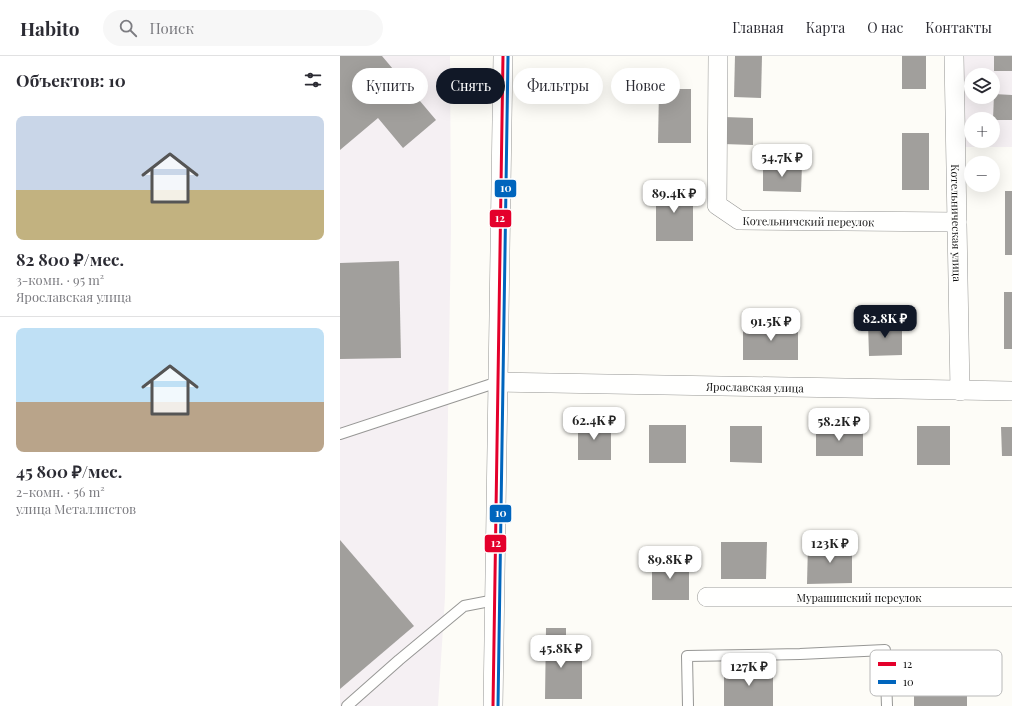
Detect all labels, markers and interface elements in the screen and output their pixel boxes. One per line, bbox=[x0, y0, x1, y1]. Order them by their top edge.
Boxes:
search box bbox=[103, 10, 383, 46]
text: Habito bbox=[20, 15, 79, 41]
icon: search bbox=[117, 17, 139, 39]
text: Поиск bbox=[149, 18, 194, 38]
text: Главная bbox=[732, 18, 784, 37]
text: Карта bbox=[806, 18, 845, 37]
text: О нас bbox=[867, 18, 903, 37]
text: Контакты bbox=[925, 18, 992, 37]
chip: Купить bbox=[352, 68, 428, 104]
chip: Снять bbox=[436, 68, 505, 104]
chip: Фильтры bbox=[513, 68, 603, 104]
chip: Новое bbox=[611, 68, 680, 104]
map controls bbox=[964, 68, 1000, 192]
button: layers bbox=[964, 68, 1000, 104]
text: Объектов: 10 bbox=[16, 69, 126, 91]
icon: filters bbox=[302, 69, 324, 91]
button: + bbox=[964, 112, 1000, 148]
icon: home bbox=[134, 142, 206, 214]
pin: 54.7K ₽ bbox=[745, 144, 819, 178]
text: 54.7K ₽ bbox=[761, 148, 803, 165]
button: − bbox=[964, 156, 1000, 192]
street label: Котельническая улица bbox=[948, 164, 966, 282]
line badge: 10 bbox=[494, 179, 517, 198]
text: 10 bbox=[500, 180, 512, 195]
pin: 89.4K ₽ bbox=[637, 180, 711, 214]
text: 89.4K ₽ bbox=[652, 184, 696, 201]
line badge: 12 bbox=[489, 209, 512, 228]
text: 12 bbox=[495, 210, 505, 225]
street label: Котельничский переулок bbox=[742, 213, 875, 229]
text: 82 800 ₽/мес. bbox=[16, 248, 124, 270]
text: 3-комн. · 95 m² bbox=[16, 271, 104, 288]
text: Ярославская улица bbox=[16, 288, 132, 305]
pin: 82.8K ₽ bbox=[848, 305, 922, 339]
pin: 91.5K ₽ bbox=[734, 308, 808, 342]
text: 82.8K ₽ bbox=[863, 309, 907, 326]
text: 91.5K ₽ bbox=[750, 312, 792, 329]
icon: home bbox=[134, 354, 206, 426]
street label: Ярославская улица bbox=[705, 378, 805, 395]
pin: 62.4K ₽ bbox=[557, 407, 631, 441]
pin: 58.2K ₽ bbox=[802, 408, 876, 442]
text: 62.4K ₽ bbox=[572, 411, 616, 428]
text: 58.2K ₽ bbox=[817, 412, 861, 429]
text: 45 800 ₽/мес. bbox=[16, 460, 122, 482]
text: 2-комн. · 56 m² bbox=[16, 483, 105, 500]
text: улица Металлистов bbox=[16, 500, 136, 517]
line badge: 10 bbox=[489, 504, 512, 523]
text: 10 bbox=[495, 505, 507, 520]
pin: 123K ₽ bbox=[797, 530, 863, 564]
line badge: 12 bbox=[484, 534, 507, 553]
text: 123K ₽ bbox=[811, 534, 849, 551]
text: 12 bbox=[491, 535, 501, 550]
pin: 89.8K ₽ bbox=[633, 546, 707, 580]
text: 89.8K ₽ bbox=[647, 550, 693, 567]
street label: Мурашинский переулок bbox=[796, 590, 922, 605]
pin: 45.8K ₽ bbox=[524, 635, 598, 669]
text: 45.8K ₽ bbox=[539, 639, 583, 656]
legend bbox=[870, 650, 1002, 696]
pin: 127K ₽ bbox=[716, 653, 782, 687]
text: 12 bbox=[903, 656, 912, 671]
text: 127K ₽ bbox=[730, 657, 768, 674]
text: 10 bbox=[903, 674, 914, 689]

